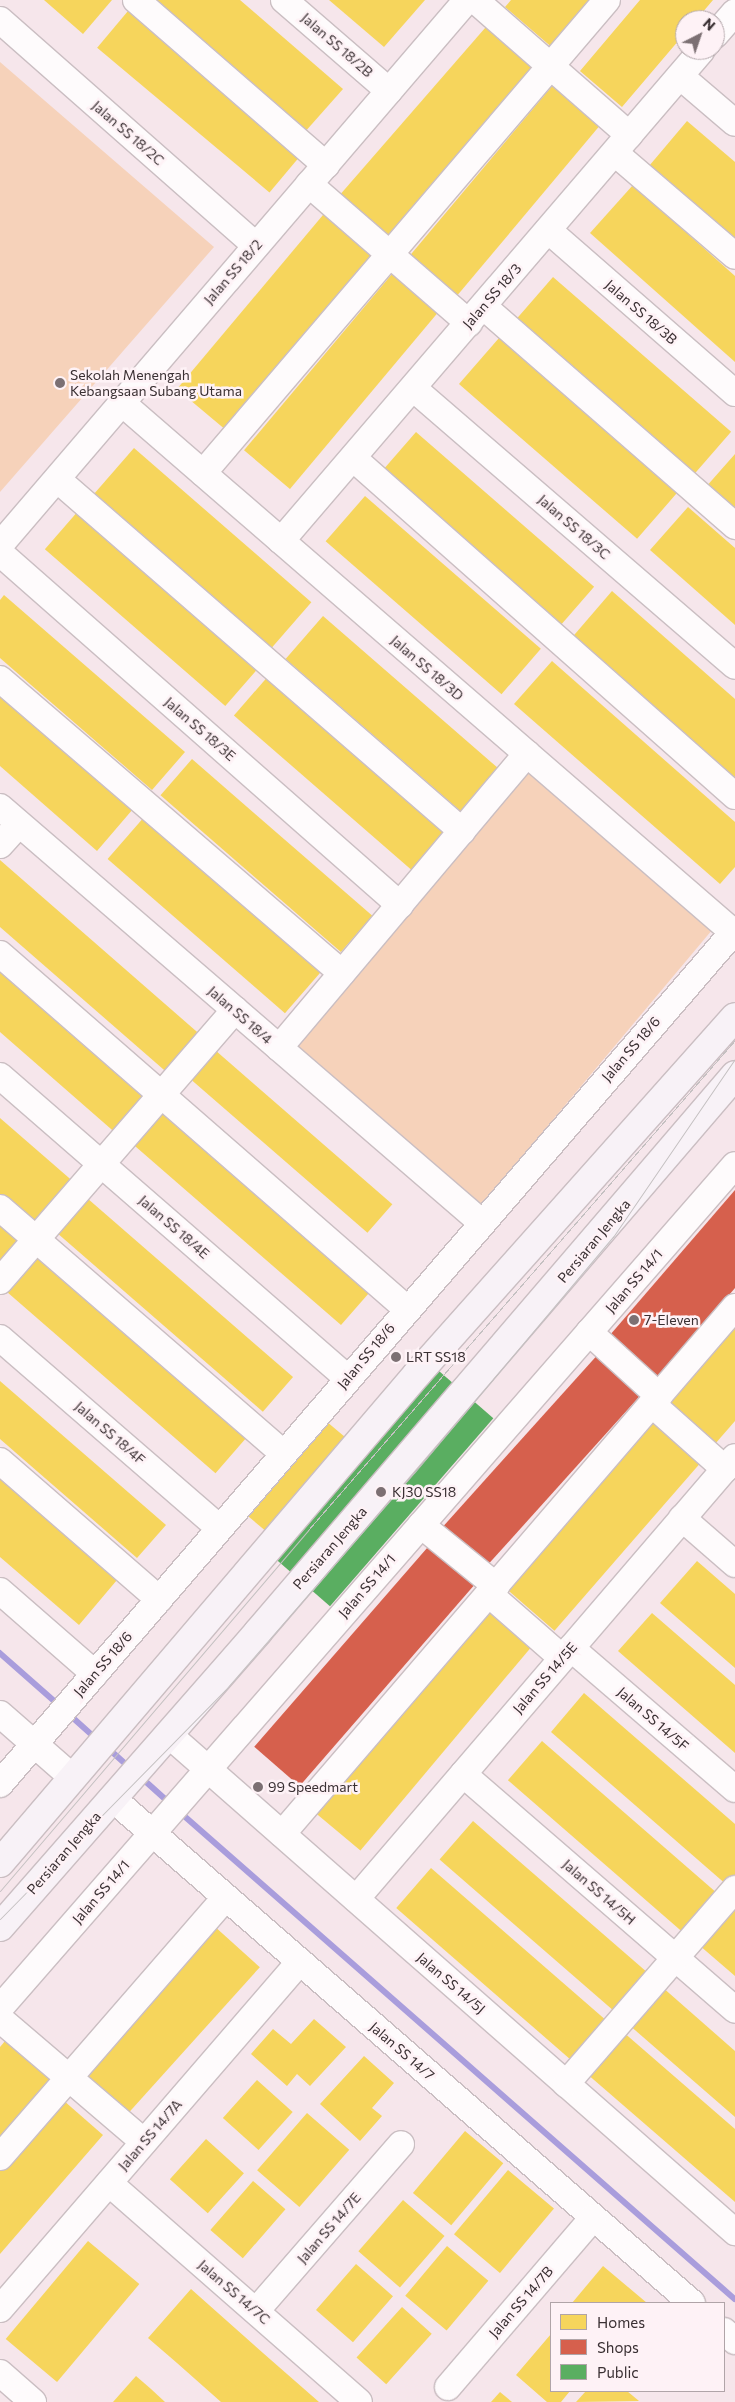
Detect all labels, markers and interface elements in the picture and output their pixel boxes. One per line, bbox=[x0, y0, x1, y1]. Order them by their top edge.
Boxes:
street label: Jalan SS 18/2B bbox=[298, 9, 376, 81]
north arrow bbox=[675, 10, 725, 60]
text: N bbox=[700, 14, 719, 34]
street label: Jalan SS 18/2C bbox=[89, 97, 167, 169]
street label: Jalan SS 18/2 bbox=[200, 236, 266, 308]
street label: Jalan SS 18/3 bbox=[459, 260, 525, 332]
street label: Jalan SS 18/3B bbox=[602, 276, 680, 348]
place label: Sekolah Menengah Kebangsaan Subang Utama bbox=[70, 367, 242, 400]
marker: Sekolah Menengah Kebangsaan Subang Utama bbox=[54, 377, 66, 389]
street label: Jalan SS 18/3C bbox=[534, 491, 614, 563]
street label: Jalan SS 18/3D bbox=[387, 632, 467, 704]
street label: Jalan SS 18/3E bbox=[161, 694, 239, 764]
street label: Jalan SS 18/4 bbox=[204, 982, 276, 1048]
street label: Jalan SS 18/6 bbox=[598, 1013, 664, 1085]
street label: Jalan SS 18/4E bbox=[135, 1192, 213, 1262]
street label: Persiaran Jengka bbox=[554, 1196, 634, 1286]
street label: Jalan SS 14/1 bbox=[602, 1246, 666, 1316]
place label: 7-Eleven bbox=[644, 1312, 699, 1328]
marker: 7-Eleven bbox=[628, 1314, 640, 1326]
street label: Jalan SS 18/6 bbox=[334, 1320, 398, 1392]
place label: LRT SS18 bbox=[406, 1349, 466, 1365]
marker: LRT SS18 bbox=[390, 1351, 402, 1363]
street label: Jalan SS 18/4F bbox=[71, 1398, 149, 1468]
place label: KJ30 SS18 bbox=[392, 1484, 456, 1500]
marker: KJ30 SS18 bbox=[374, 1485, 388, 1499]
street label: Persiaran Jengka bbox=[290, 1503, 370, 1593]
street label: Jalan SS 14/1 bbox=[335, 1551, 399, 1621]
street label: Jalan SS 18/6 bbox=[70, 1628, 136, 1700]
street label: Jalan SS 14/5E bbox=[509, 1639, 581, 1717]
street label: Jalan SS 14/5F bbox=[614, 1684, 692, 1754]
place label: 99 Speedmart bbox=[268, 1779, 358, 1795]
marker: 99 Speedmart bbox=[252, 1781, 264, 1793]
street label: Persiaran Jengka bbox=[24, 1808, 104, 1898]
street label: Jalan SS 14/5H bbox=[559, 1856, 639, 1928]
street label: Jalan SS 14/1 bbox=[69, 1857, 133, 1927]
street label: Jalan SS 14/5J bbox=[413, 1949, 489, 2017]
street label: Jalan SS 14/7 bbox=[366, 2018, 438, 2084]
street label: Jalan SS 14/7A bbox=[115, 2096, 185, 2174]
street label: Jalan SS 14/7E bbox=[294, 2189, 364, 2267]
street label: Jalan SS 14/7C bbox=[195, 2256, 273, 2328]
street label: Jalan SS 14/7B bbox=[485, 2263, 557, 2341]
legend bbox=[550, 2302, 725, 2392]
text: Homes bbox=[597, 2313, 645, 2331]
text: Shops bbox=[597, 2338, 639, 2356]
text: Public bbox=[597, 2363, 639, 2381]

